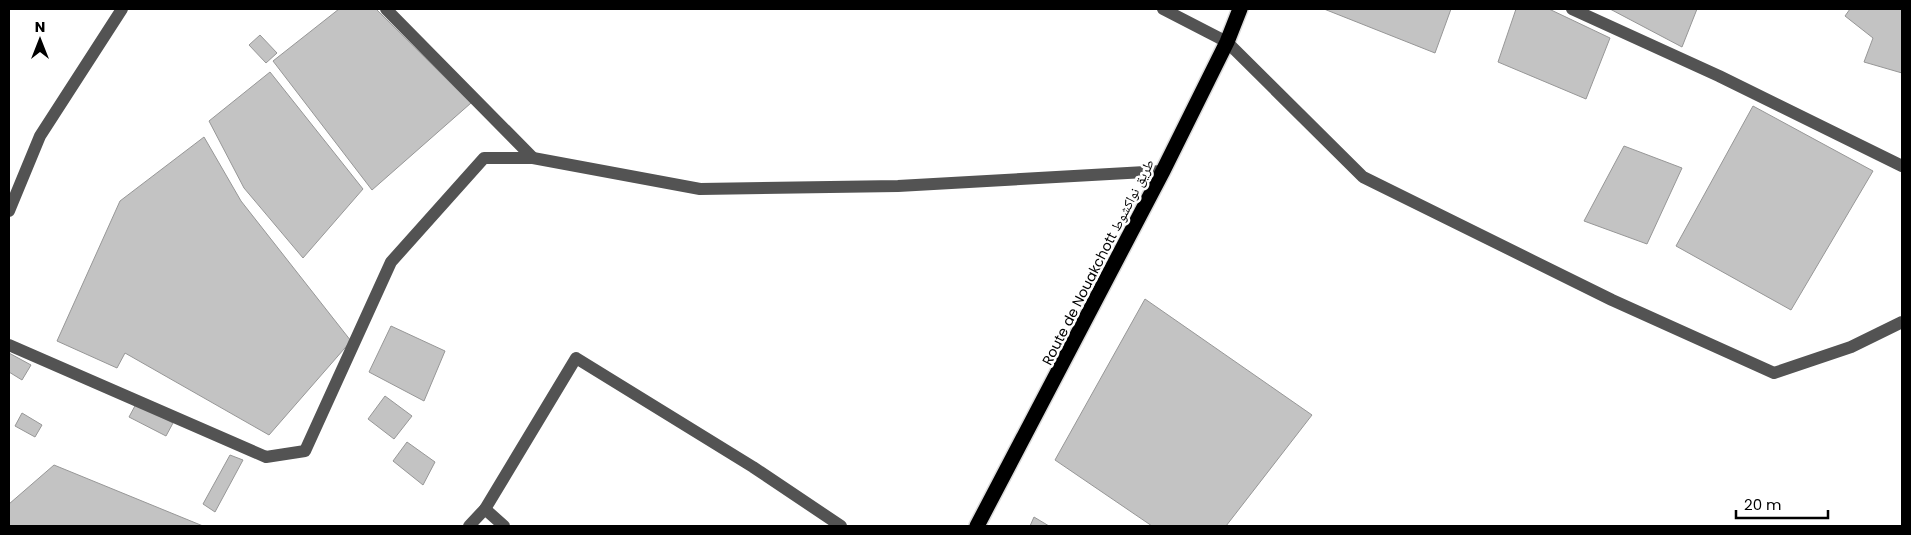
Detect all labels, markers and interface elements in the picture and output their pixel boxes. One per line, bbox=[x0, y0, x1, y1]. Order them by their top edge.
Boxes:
north arrow bbox=[15, 15, 65, 65]
text: N bbox=[35, 17, 45, 37]
street label: Route de Nouakchott طريق نواكشوط bbox=[1037, 155, 1159, 369]
scale bar bbox=[1736, 488, 1828, 520]
text: 20 m bbox=[1744, 494, 1782, 515]

